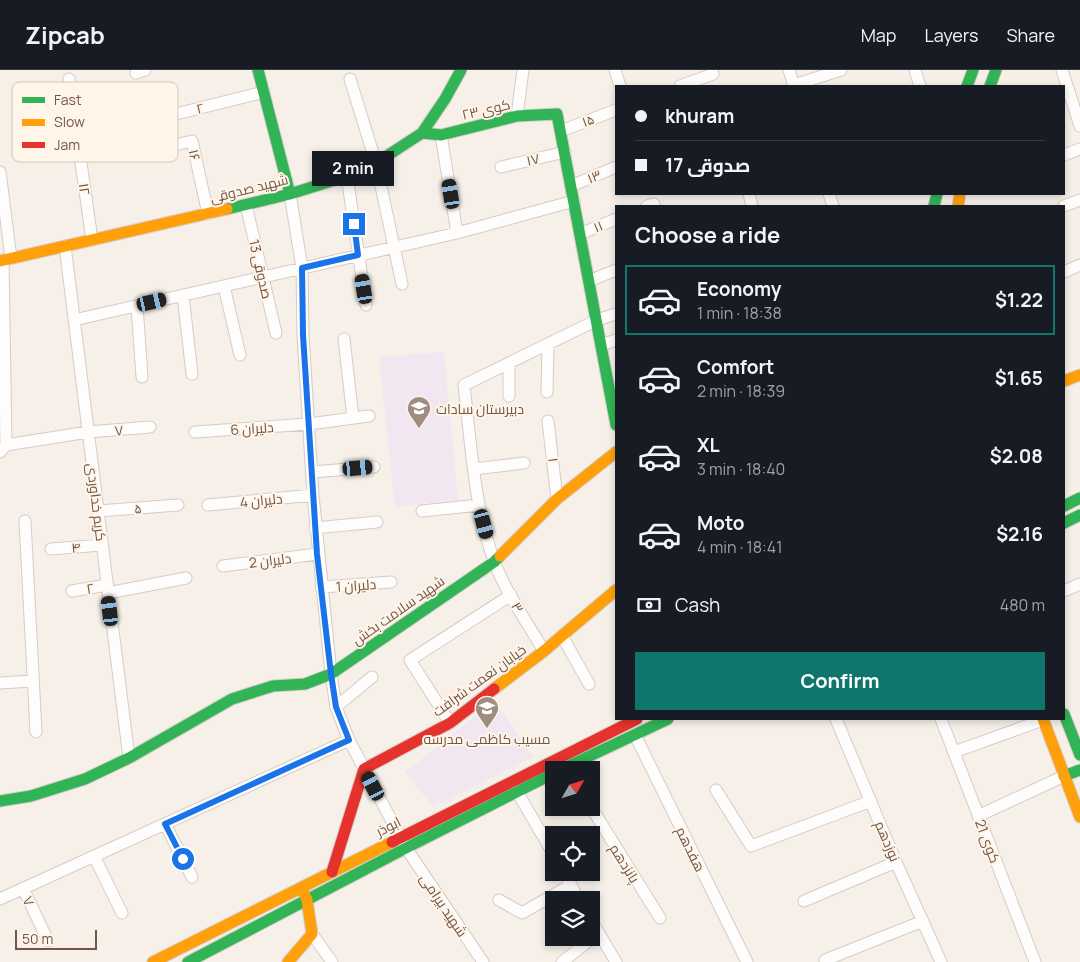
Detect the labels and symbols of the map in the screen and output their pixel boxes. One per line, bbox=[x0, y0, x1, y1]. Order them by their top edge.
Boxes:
legend bbox=[12, 82, 178, 162]
text: Fast bbox=[54, 90, 82, 109]
street label: کوی ۲۳ bbox=[460, 94, 512, 124]
street label: ۲ bbox=[194, 98, 206, 118]
street label: ۱۵ bbox=[579, 109, 597, 131]
text: Slow bbox=[54, 112, 85, 131]
text: Jam bbox=[54, 135, 80, 154]
street label: ۱۶ bbox=[185, 147, 205, 163]
street label: ۱۷ bbox=[524, 148, 542, 170]
callout: 2 min bbox=[313, 152, 395, 186]
street label: ۱۳ bbox=[584, 165, 604, 187]
street label: شهید صدوقی bbox=[208, 169, 290, 207]
car bbox=[441, 178, 460, 210]
street label: ۱۲ bbox=[75, 182, 95, 196]
route end bbox=[343, 213, 365, 235]
street label: ۱۱ bbox=[590, 216, 606, 236]
street label: صدوقی 13 bbox=[245, 237, 277, 301]
car bbox=[354, 273, 373, 305]
car bbox=[135, 291, 168, 313]
school or university icon: دبیرستان سادات bbox=[406, 395, 432, 429]
place label: دبیرستان سادات bbox=[436, 399, 524, 418]
street label: دلیران 6 bbox=[230, 417, 274, 439]
street label: ۷ bbox=[114, 420, 124, 440]
street label: ۱ bbox=[542, 457, 562, 463]
car bbox=[342, 459, 373, 477]
street label: کریم خداوردی bbox=[82, 462, 111, 542]
street label: دلیران 4 bbox=[239, 488, 283, 512]
street label: ۵ bbox=[134, 498, 142, 518]
car bbox=[472, 508, 495, 540]
street label: ۴ bbox=[71, 537, 81, 557]
street label: دلیران 2 bbox=[248, 548, 292, 572]
street label: شهید سلامت بخش bbox=[348, 571, 448, 649]
street label: دلیران 1 bbox=[335, 574, 377, 596]
street label: ۲ bbox=[85, 578, 95, 598]
car bbox=[100, 595, 119, 627]
street label: ۳ bbox=[507, 598, 529, 616]
street label: خیابان نعمت شرافت bbox=[428, 640, 530, 720]
school or university icon: مسیب کاظمی مدرسه bbox=[474, 695, 500, 729]
place label: مسیب کاظمی مدرسه bbox=[423, 729, 551, 748]
north arrow bbox=[545, 761, 600, 816]
car bbox=[359, 769, 386, 803]
street label: ابوذر bbox=[371, 812, 404, 841]
street label: کوی 21 bbox=[971, 816, 1005, 866]
street label: نوزدهم bbox=[870, 818, 905, 865]
street label: هفدهم bbox=[671, 823, 710, 875]
street label: پانزدهم bbox=[605, 840, 645, 887]
route start bbox=[172, 848, 194, 870]
street label: شهید بیرامی bbox=[416, 870, 472, 940]
street label: ۷ bbox=[19, 893, 40, 909]
scale bar bbox=[15, 927, 98, 950]

